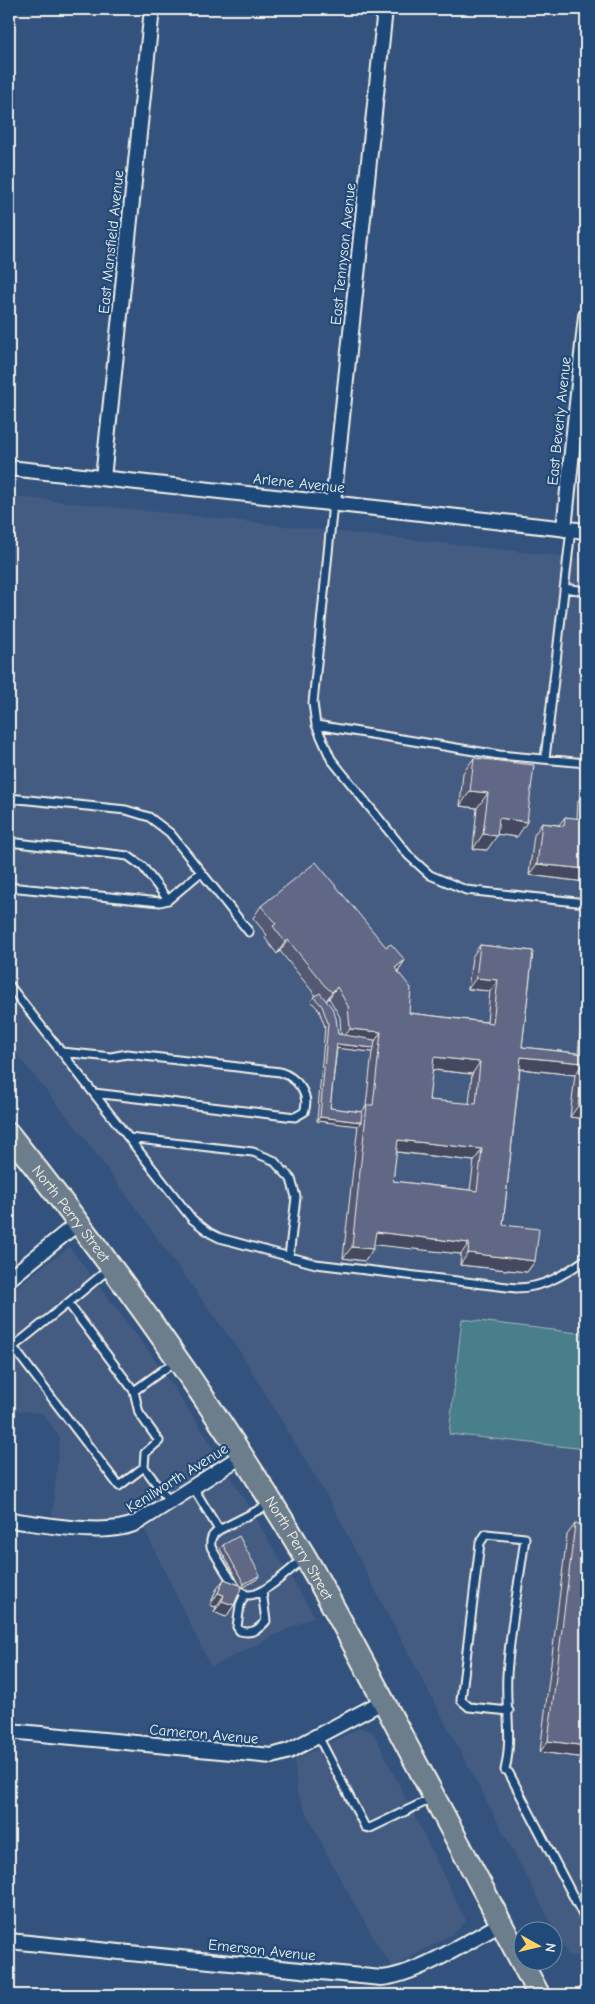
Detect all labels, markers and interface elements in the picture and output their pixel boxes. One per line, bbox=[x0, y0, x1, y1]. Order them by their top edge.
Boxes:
street label: East Mansfield Avenue bbox=[95, 169, 128, 315]
street label: East Tennyson Avenue bbox=[327, 182, 359, 326]
street label: East Beverly Avenue bbox=[543, 355, 575, 486]
street label: Arlene Avenue bbox=[252, 469, 346, 497]
street label: North Perry Street bbox=[28, 1162, 114, 1266]
street label: Kenilworth Avenue bbox=[123, 1439, 232, 1517]
street label: North Perry Street bbox=[261, 1493, 337, 1604]
street label: Cameron Avenue bbox=[149, 1720, 260, 1748]
north arrow bbox=[512, 1922, 562, 1972]
street label: Emerson Avenue bbox=[207, 1935, 317, 1965]
text: N bbox=[541, 1942, 559, 1953]

